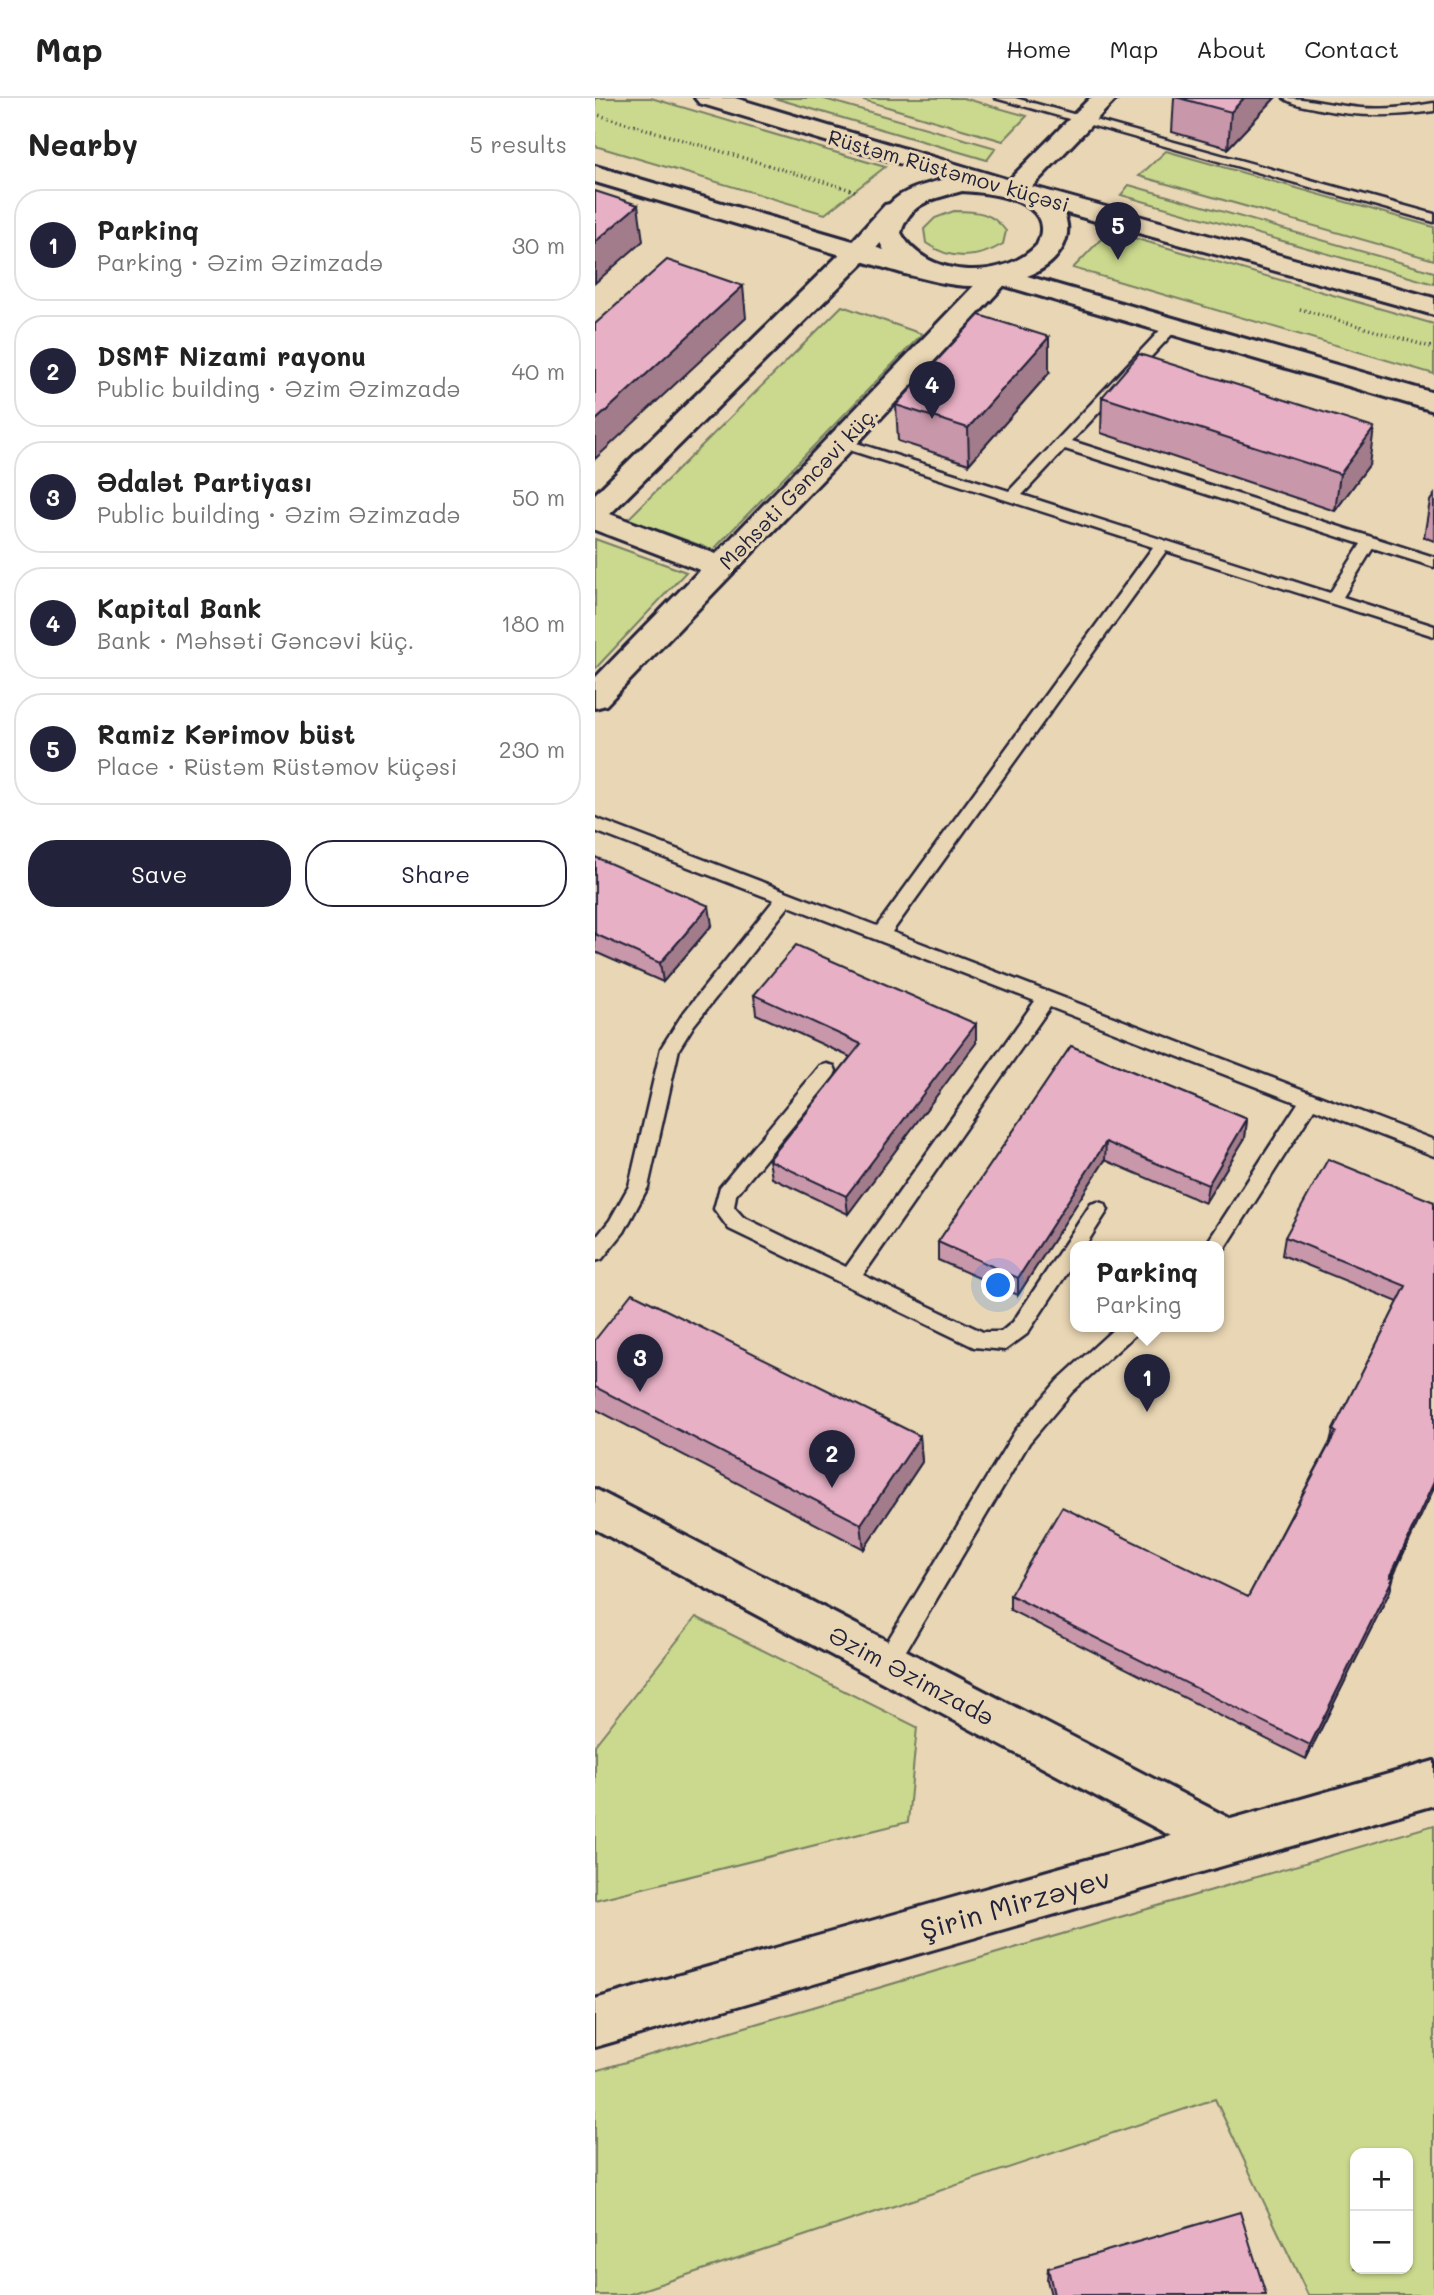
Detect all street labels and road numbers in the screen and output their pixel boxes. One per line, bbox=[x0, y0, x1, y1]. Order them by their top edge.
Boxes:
street label: Rüstəm Rüstəmov küçəsi bbox=[825, 123, 1073, 217]
street label: Məhsəti Gəncəvi küç. bbox=[713, 399, 883, 575]
street label: Əzim Əzimzadə bbox=[824, 1618, 1000, 1732]
street label: Şirin Mirzəyev bbox=[916, 1859, 1114, 1947]

